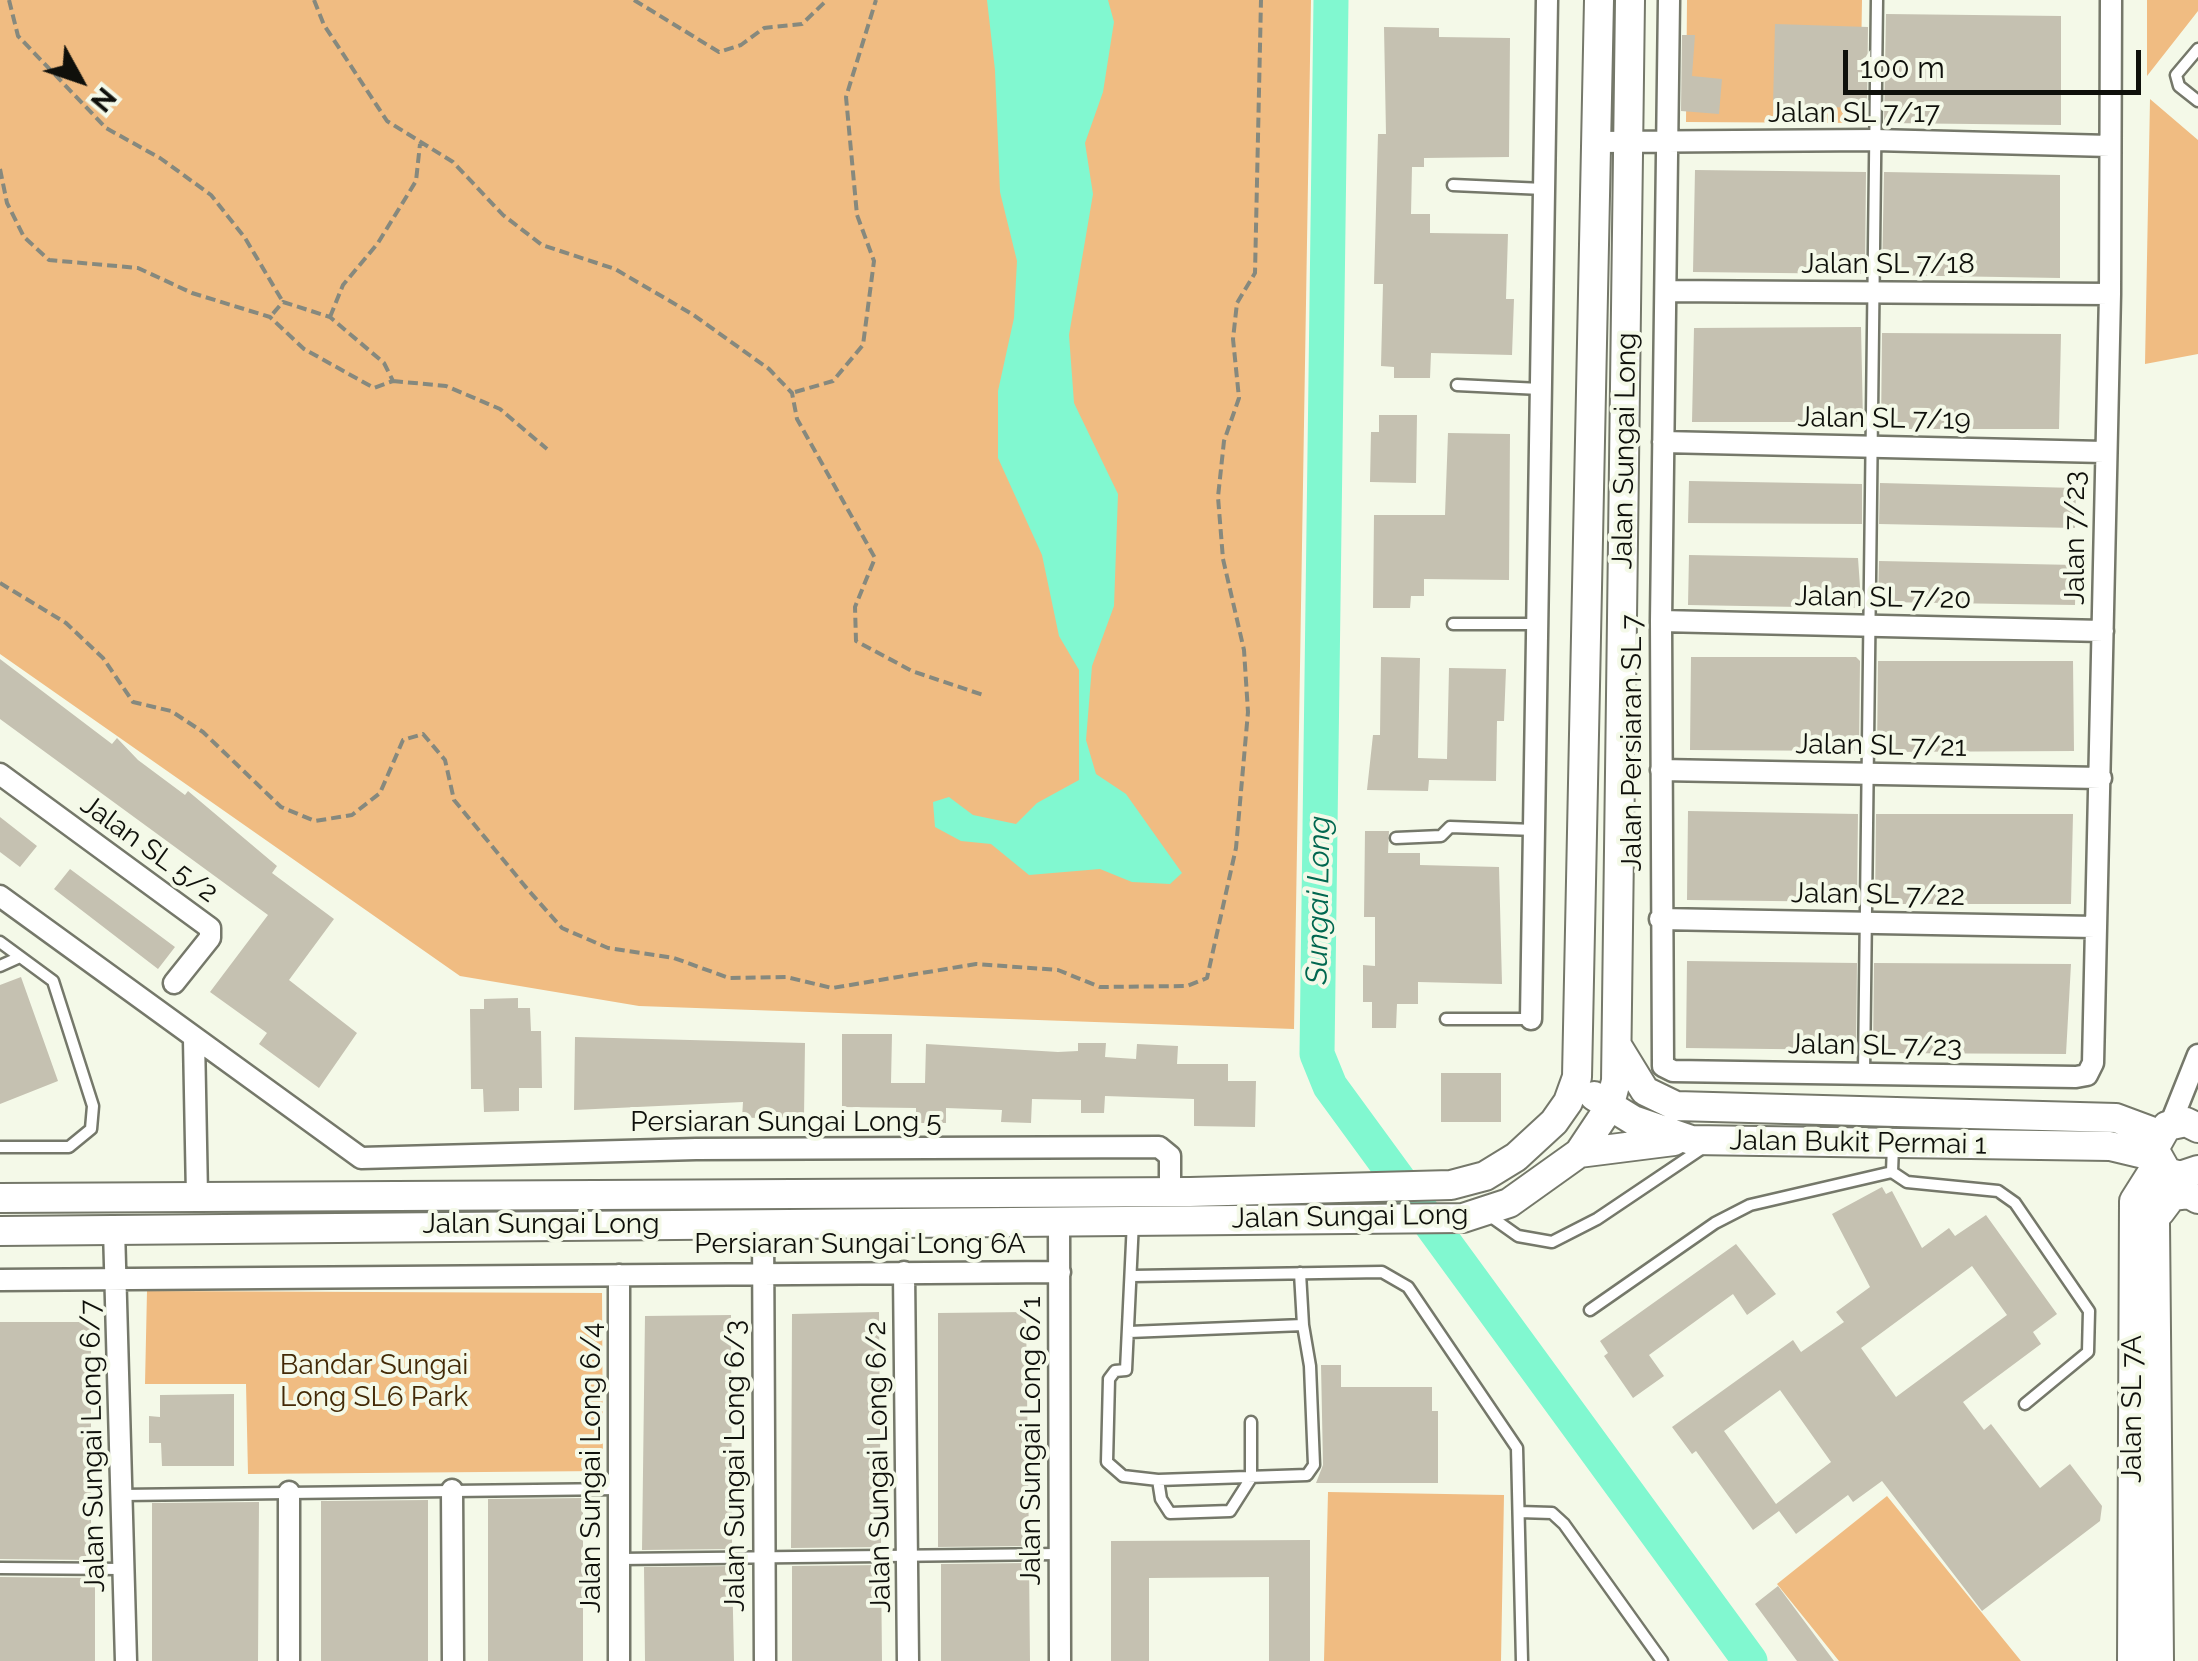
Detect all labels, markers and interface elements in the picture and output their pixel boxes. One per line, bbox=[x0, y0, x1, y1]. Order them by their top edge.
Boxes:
north arrow bbox=[30, 30, 130, 130]
scale bar bbox=[1848, 30, 2146, 92]
text: 100 m bbox=[1860, 50, 1945, 85]
text: N bbox=[84, 81, 123, 118]
street label: Jalan SL 7/17 bbox=[1768, 97, 1940, 131]
street label: Jalan SL 7/18 bbox=[1801, 248, 1975, 282]
street label: Jalan Sungai Long bbox=[1606, 332, 1644, 570]
street label: Jalan SL 7/19 bbox=[1797, 401, 1971, 437]
street label: Jalan 7/23 bbox=[2059, 471, 2093, 605]
street label: Jalan SL 7/20 bbox=[1794, 580, 1972, 616]
street label: Jalan Persiaran SL 7 bbox=[1616, 614, 1650, 872]
street label: Jalan SL 7/21 bbox=[1795, 728, 1967, 764]
street label: Jalan SL 5/2 bbox=[74, 788, 224, 910]
water label: Sungai Long bbox=[1300, 815, 1338, 985]
street label: Jalan SL 7/22 bbox=[1791, 877, 1965, 913]
street label: Jalan SL 7/23 bbox=[1787, 1028, 1963, 1064]
street label: Persiaran Sungai Long 5 bbox=[630, 1106, 942, 1140]
street label: Jalan Bukit Permai 1 bbox=[1729, 1124, 1987, 1162]
street label: Jalan Sungai Long bbox=[1231, 1198, 1469, 1236]
street label: Jalan Sungai Long bbox=[423, 1208, 659, 1242]
street label: Persiaran Sungai Long 6A bbox=[694, 1228, 1026, 1262]
street label: Jalan Sungai Long 6/1 bbox=[1015, 1296, 1049, 1586]
street label: Jalan Sungai Long 6/7 bbox=[74, 1299, 112, 1593]
street label: Jalan Sungai Long 6/3 bbox=[719, 1320, 753, 1612]
street label: Jalan Sungai Long 6/2 bbox=[860, 1321, 898, 1613]
street label: Jalan Sungai Long 6/4 bbox=[575, 1323, 609, 1613]
street label: Jalan SL 7A bbox=[2116, 1335, 2150, 1483]
park label: Bandar Sungai Long SL6 Park bbox=[280, 1349, 468, 1415]

